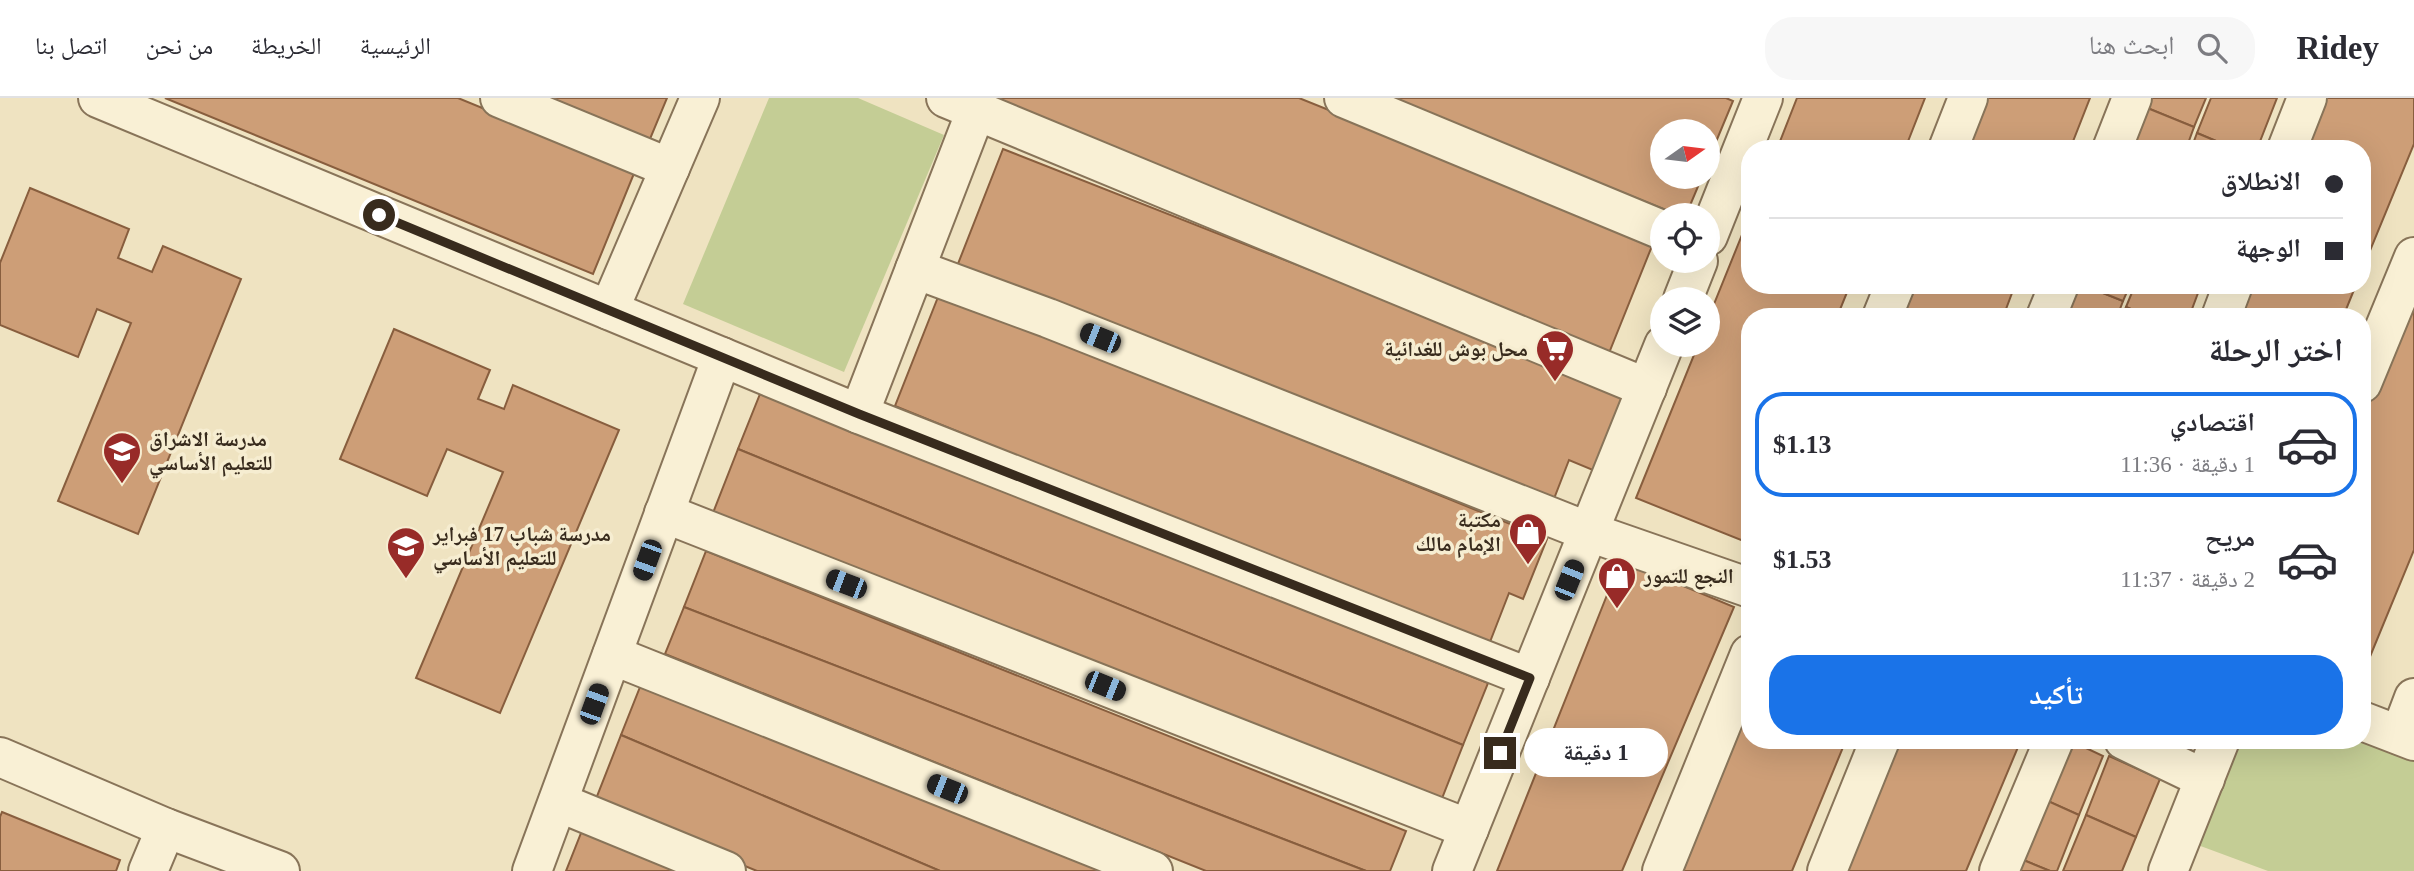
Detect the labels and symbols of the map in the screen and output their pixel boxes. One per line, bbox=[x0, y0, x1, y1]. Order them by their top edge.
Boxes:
north arrow bbox=[1650, 119, 1720, 189]
route start bbox=[363, 199, 395, 231]
car bbox=[1077, 320, 1124, 356]
supermarket icon: محل بوش للغدائية bbox=[1534, 328, 1576, 383]
place label: محل بوش للغدائية bbox=[1384, 337, 1528, 362]
place label: مدرسة الاشراق للتعليم الأساسي bbox=[149, 427, 273, 479]
school or university icon: مدرسة الاشراق للتعليم الأساسي bbox=[101, 430, 143, 485]
place label: مكتبة الإمام مالك bbox=[1416, 508, 1501, 558]
shop icon: مكتبة الإمام مالك bbox=[1507, 511, 1549, 566]
place label: مدرسة شباب 17 فبراير للتعليم الأساسي bbox=[432, 522, 611, 574]
school or university icon: مدرسة شباب 17 فبراير للتعليم الأساسي bbox=[385, 525, 427, 580]
car bbox=[630, 537, 665, 583]
shop icon: النجع للتمور bbox=[1596, 555, 1638, 610]
car bbox=[1552, 557, 1587, 603]
place label: النجع للتمور bbox=[1643, 564, 1734, 590]
car bbox=[823, 567, 870, 601]
car bbox=[1082, 668, 1129, 704]
car bbox=[577, 681, 612, 727]
callout: 1 دقيقة bbox=[1524, 728, 1668, 778]
route end bbox=[1484, 737, 1516, 769]
car bbox=[924, 771, 971, 807]

